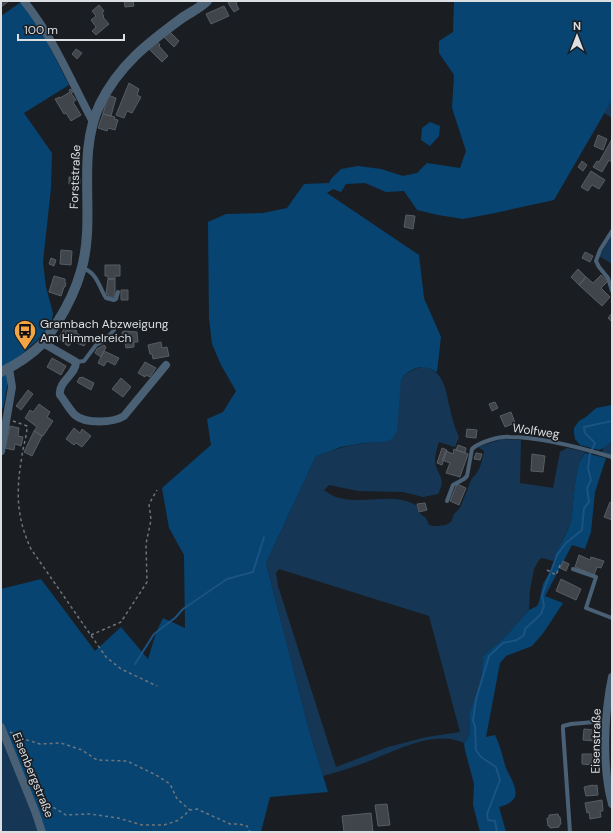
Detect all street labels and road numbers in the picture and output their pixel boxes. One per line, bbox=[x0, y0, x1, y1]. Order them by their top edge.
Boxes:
street label: Forststraße bbox=[66, 144, 84, 209]
street label: Wolfweg bbox=[511, 420, 561, 442]
street label: Eisenstraße bbox=[587, 708, 605, 774]
street label: Eisenbergstraße bbox=[9, 730, 57, 820]

